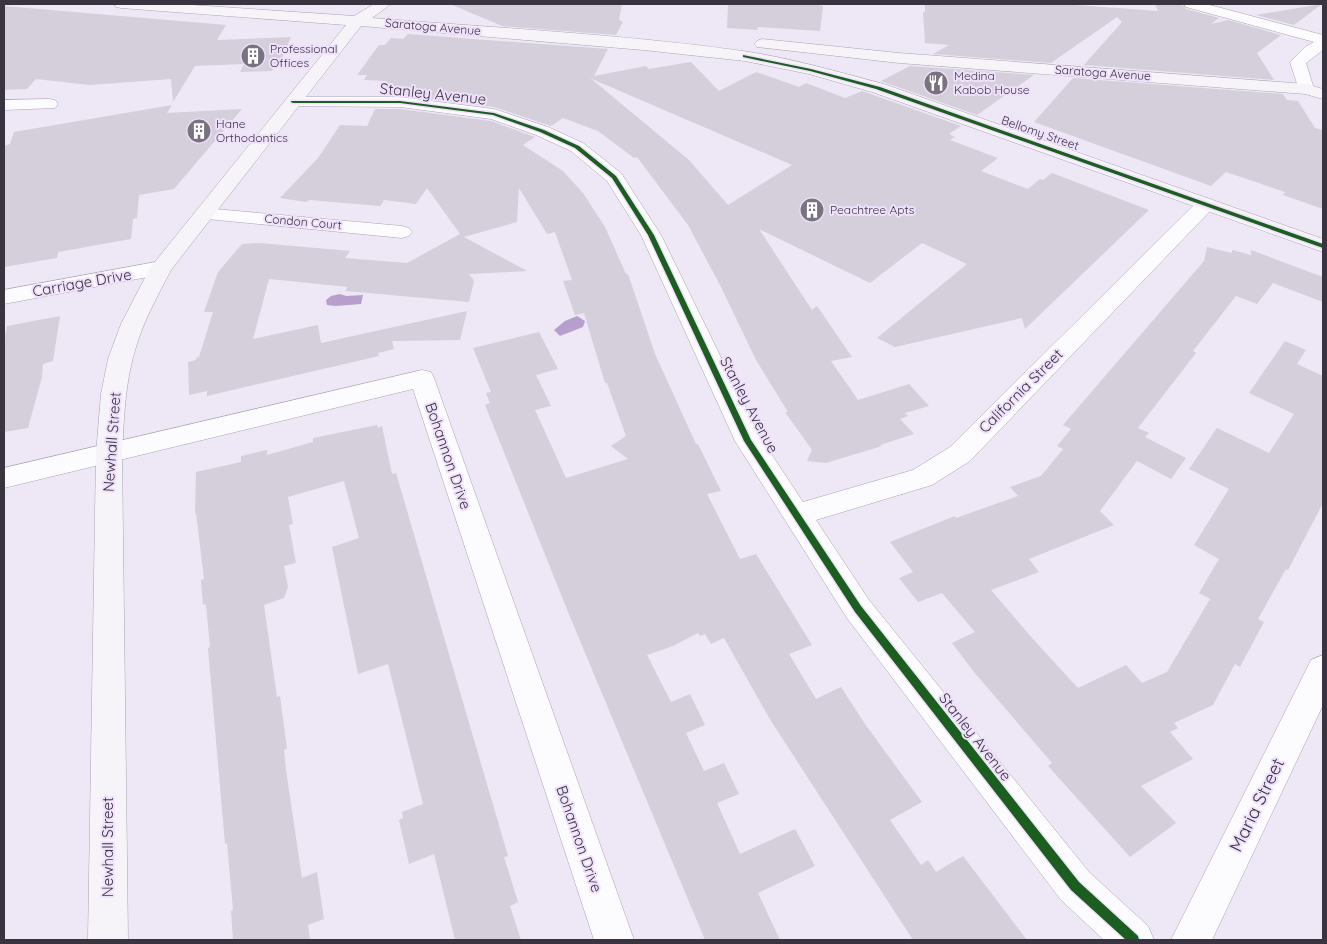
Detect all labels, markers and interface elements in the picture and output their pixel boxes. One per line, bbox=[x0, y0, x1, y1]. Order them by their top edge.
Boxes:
street label: Saratoga Avenue bbox=[385, 15, 482, 38]
place label: Professional Offices bbox=[270, 41, 337, 70]
building icon: Professional Offices bbox=[240, 43, 266, 69]
street label: Saratoga Avenue bbox=[1055, 62, 1152, 83]
place label: Medina Kabob House bbox=[954, 68, 1030, 97]
restaurant icon: Medina Kabob House bbox=[923, 70, 949, 96]
street label: Stanley Avenue bbox=[379, 78, 487, 109]
street label: Bellomy Street bbox=[999, 112, 1081, 153]
place label: Hane Orthodontics bbox=[216, 116, 288, 145]
building icon: Hane Orthodontics bbox=[186, 118, 212, 144]
building icon: Peachtree Apts bbox=[799, 197, 825, 223]
place label: Peachtree Apts bbox=[830, 202, 915, 217]
street label: Condon Court bbox=[264, 211, 342, 232]
street label: Carriage Drive bbox=[31, 264, 133, 301]
street label: California Street bbox=[975, 345, 1067, 437]
street label: Stanley Avenue bbox=[716, 353, 783, 456]
street label: Newhall Street bbox=[99, 391, 124, 493]
street label: Bohannon Drive bbox=[421, 400, 476, 512]
street label: Stanley Avenue bbox=[935, 689, 1016, 785]
street label: Maria Street bbox=[1224, 754, 1289, 855]
street label: Bohannon Drive bbox=[552, 783, 607, 895]
street label: Newhall Street bbox=[98, 797, 117, 897]

